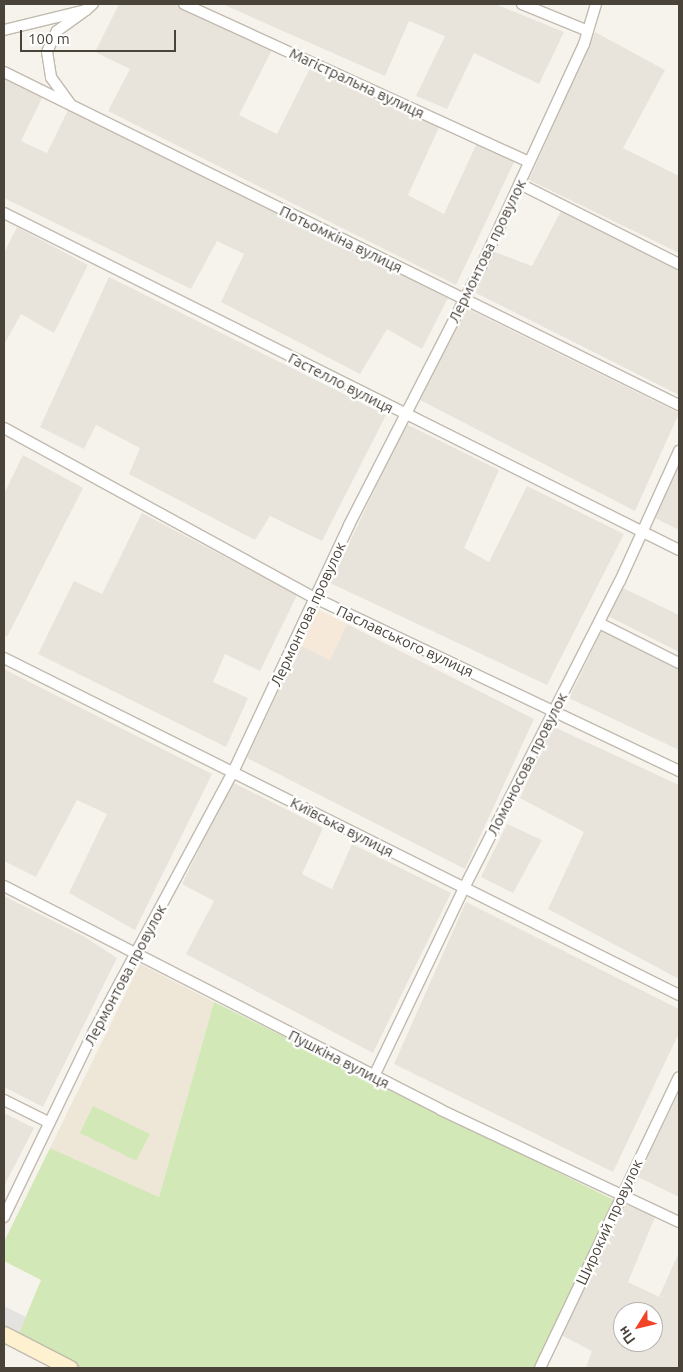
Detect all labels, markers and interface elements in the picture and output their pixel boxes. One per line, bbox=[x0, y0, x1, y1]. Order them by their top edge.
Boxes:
scale bar bbox=[22, 20, 179, 52]
text: 100 m bbox=[28, 30, 70, 47]
street label: Магістральна вулиця bbox=[287, 44, 427, 122]
street label: Лермонтова провулок bbox=[444, 176, 530, 326]
street label: Потьомкіна вулиця bbox=[277, 201, 405, 277]
street label: Гастелло вулиця bbox=[285, 349, 397, 417]
street label: Лермонтова провулок bbox=[267, 539, 349, 689]
street label: Паславського вулиця bbox=[334, 601, 476, 681]
street label: Ломоносова провулок bbox=[483, 689, 571, 839]
street label: Київська вулиця bbox=[287, 793, 397, 861]
street label: Лермонтова провулок bbox=[80, 901, 170, 1049]
street label: Пушкіна вулиця bbox=[286, 1026, 392, 1092]
street label: Широкий провулок bbox=[572, 1156, 646, 1288]
north arrow bbox=[613, 1302, 663, 1352]
text: Пн bbox=[615, 1323, 639, 1347]

